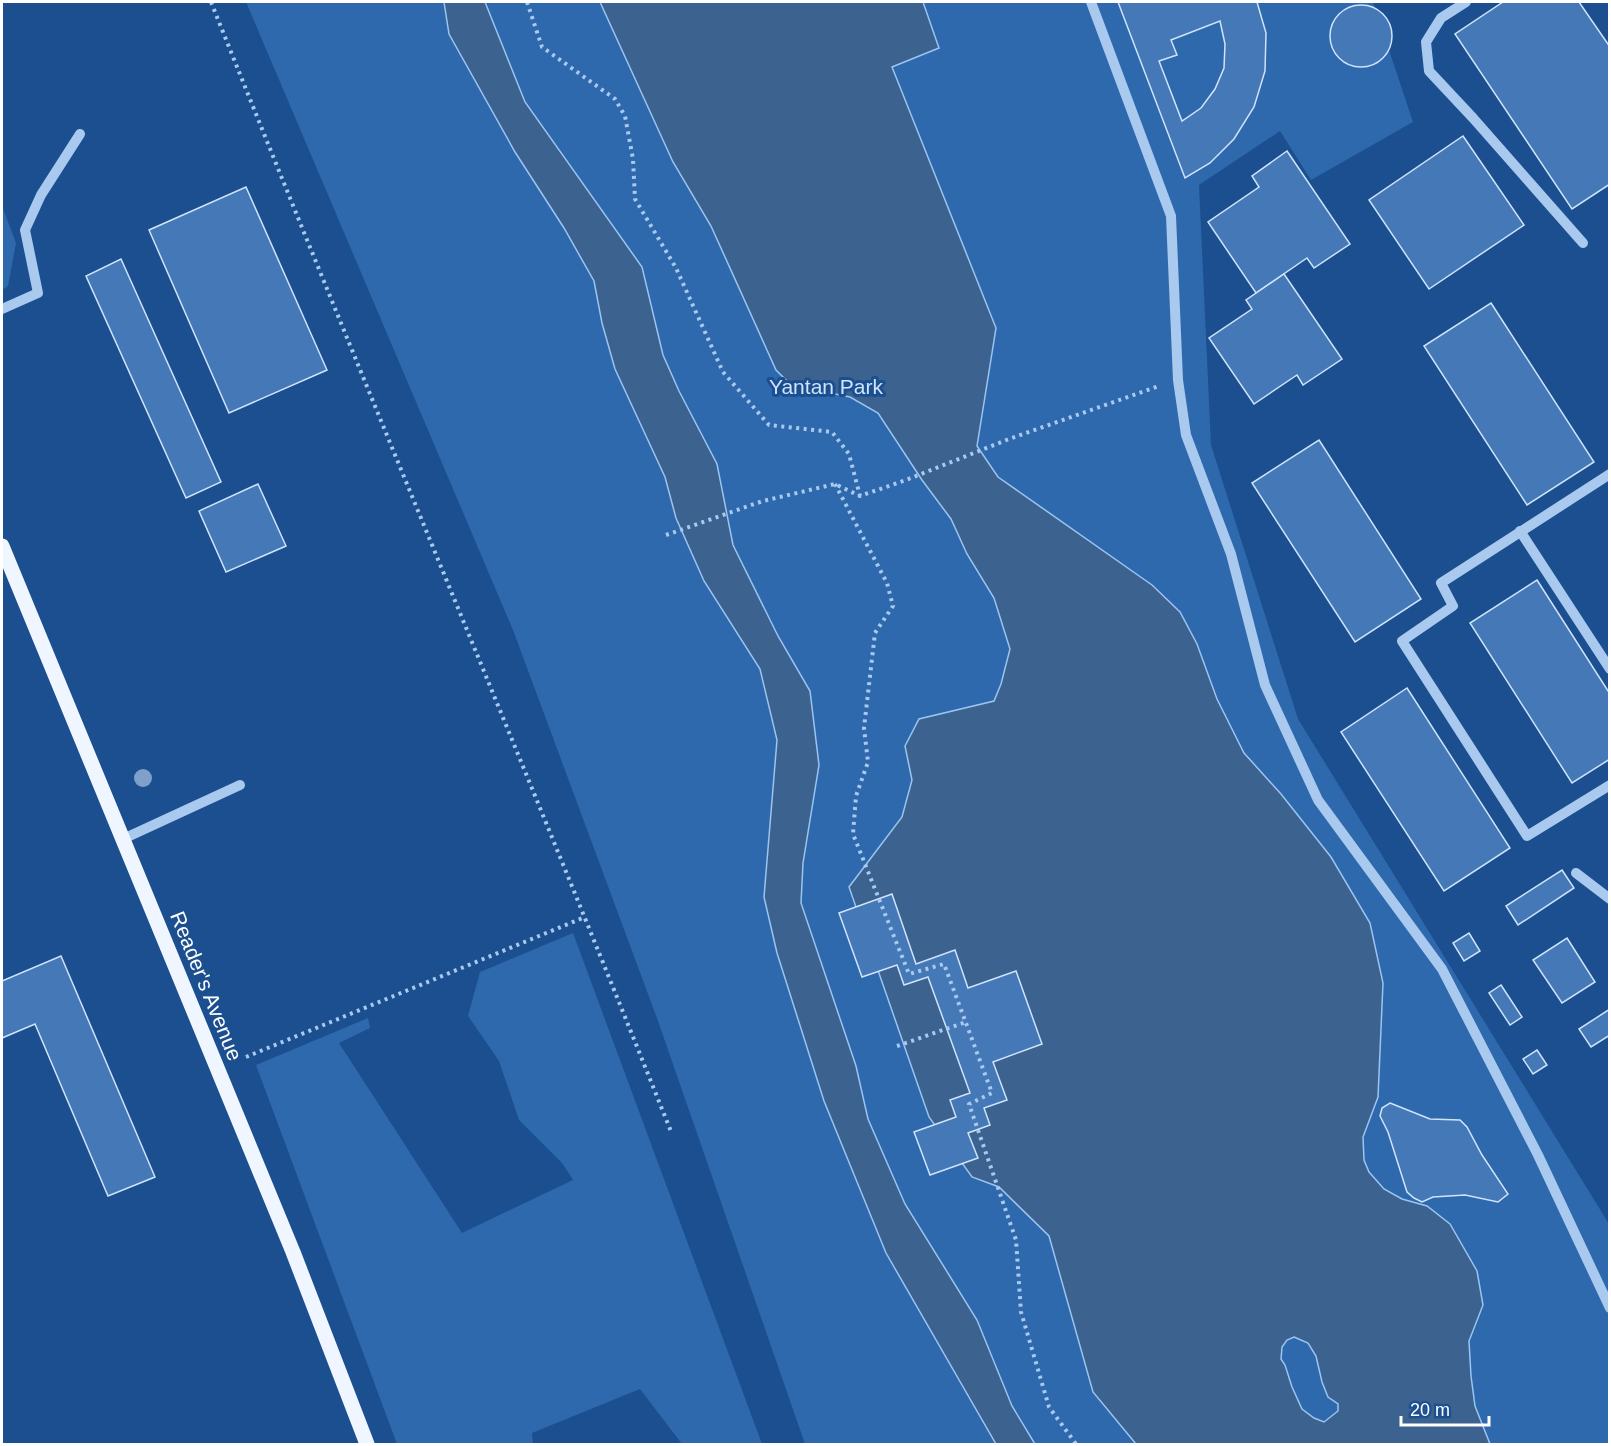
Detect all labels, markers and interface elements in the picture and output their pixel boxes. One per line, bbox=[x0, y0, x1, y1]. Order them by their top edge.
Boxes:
park label: Yantan Park bbox=[769, 375, 884, 398]
street label: Reader's Avenue bbox=[166, 908, 247, 1064]
scale bar bbox=[1401, 1389, 1490, 1427]
text: 20 m bbox=[1410, 1400, 1450, 1420]

